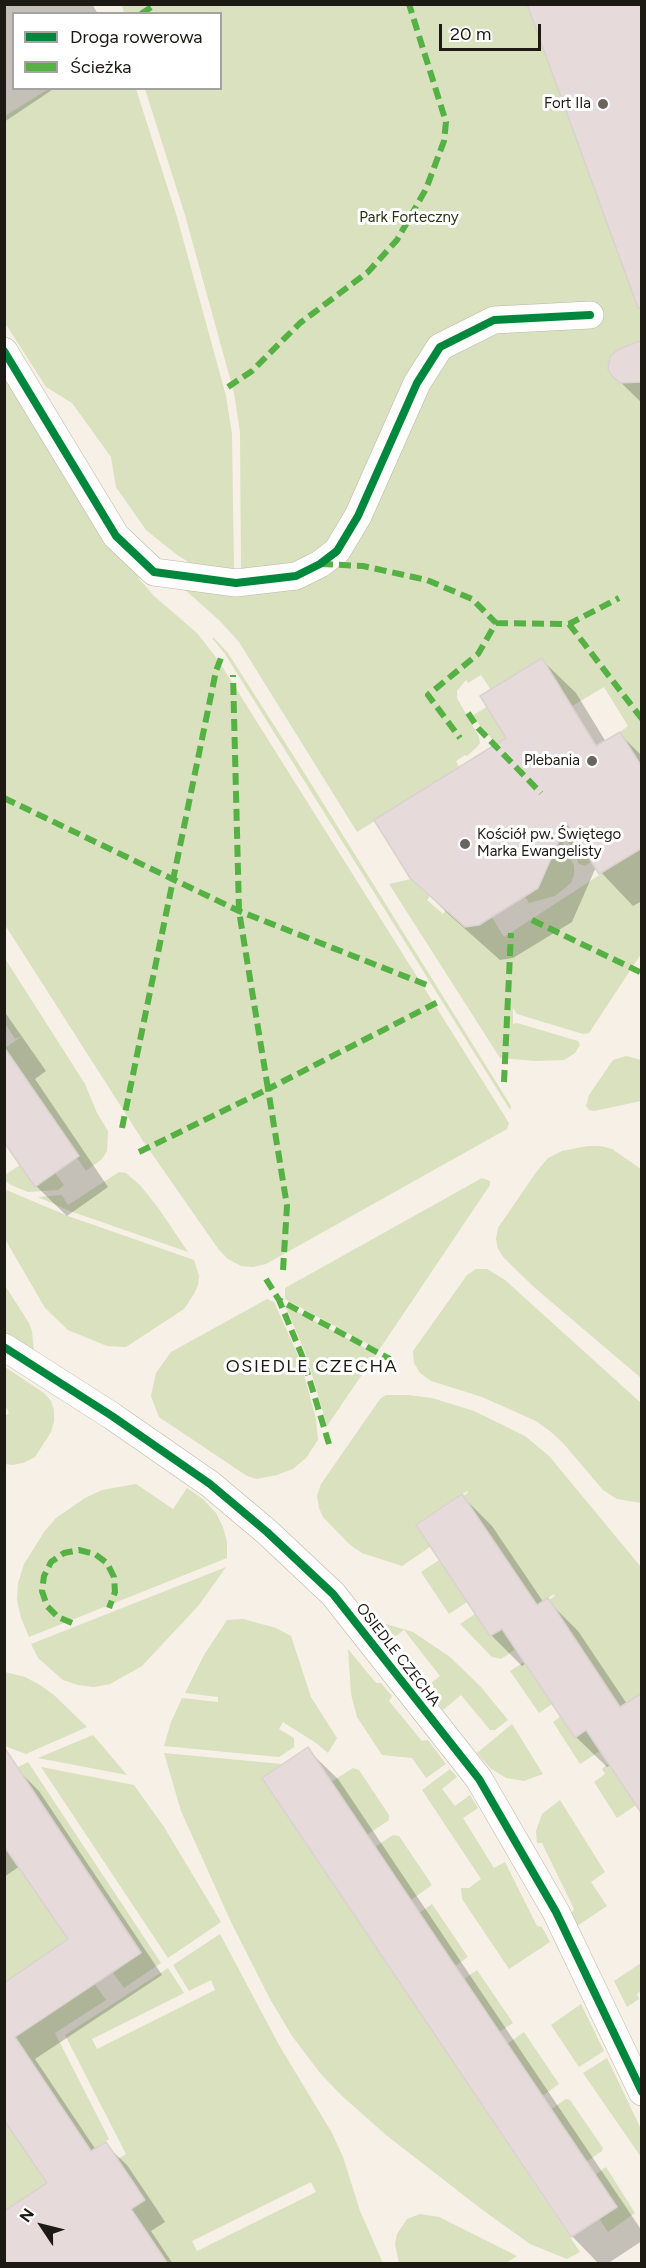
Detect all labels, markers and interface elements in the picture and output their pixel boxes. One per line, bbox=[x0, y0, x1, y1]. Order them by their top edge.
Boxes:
legend bbox=[12, 12, 222, 90]
scale bar bbox=[442, 12, 544, 50]
text: 20 m bbox=[450, 23, 491, 45]
text: Droga rowerowa bbox=[70, 26, 202, 48]
text: Ścieżka bbox=[70, 56, 131, 78]
place label: Fort IIa bbox=[544, 95, 591, 113]
marker: Fort IIa bbox=[596, 97, 610, 111]
park label: Park Forteczny bbox=[359, 209, 459, 227]
place label: Plebania bbox=[524, 752, 580, 770]
marker: Plebania bbox=[585, 754, 599, 768]
place label: Kościół pw. Świętego Marka Ewangelisty bbox=[477, 826, 621, 861]
marker: Kościół pw. Świętego Marka Ewangelisty bbox=[458, 837, 472, 851]
district label: OSIEDLE CZECHA bbox=[226, 1356, 398, 1378]
street label: OSIEDLE CZECHA bbox=[352, 1600, 444, 1710]
north arrow bbox=[12, 2196, 72, 2256]
text: N bbox=[16, 2205, 38, 2226]

